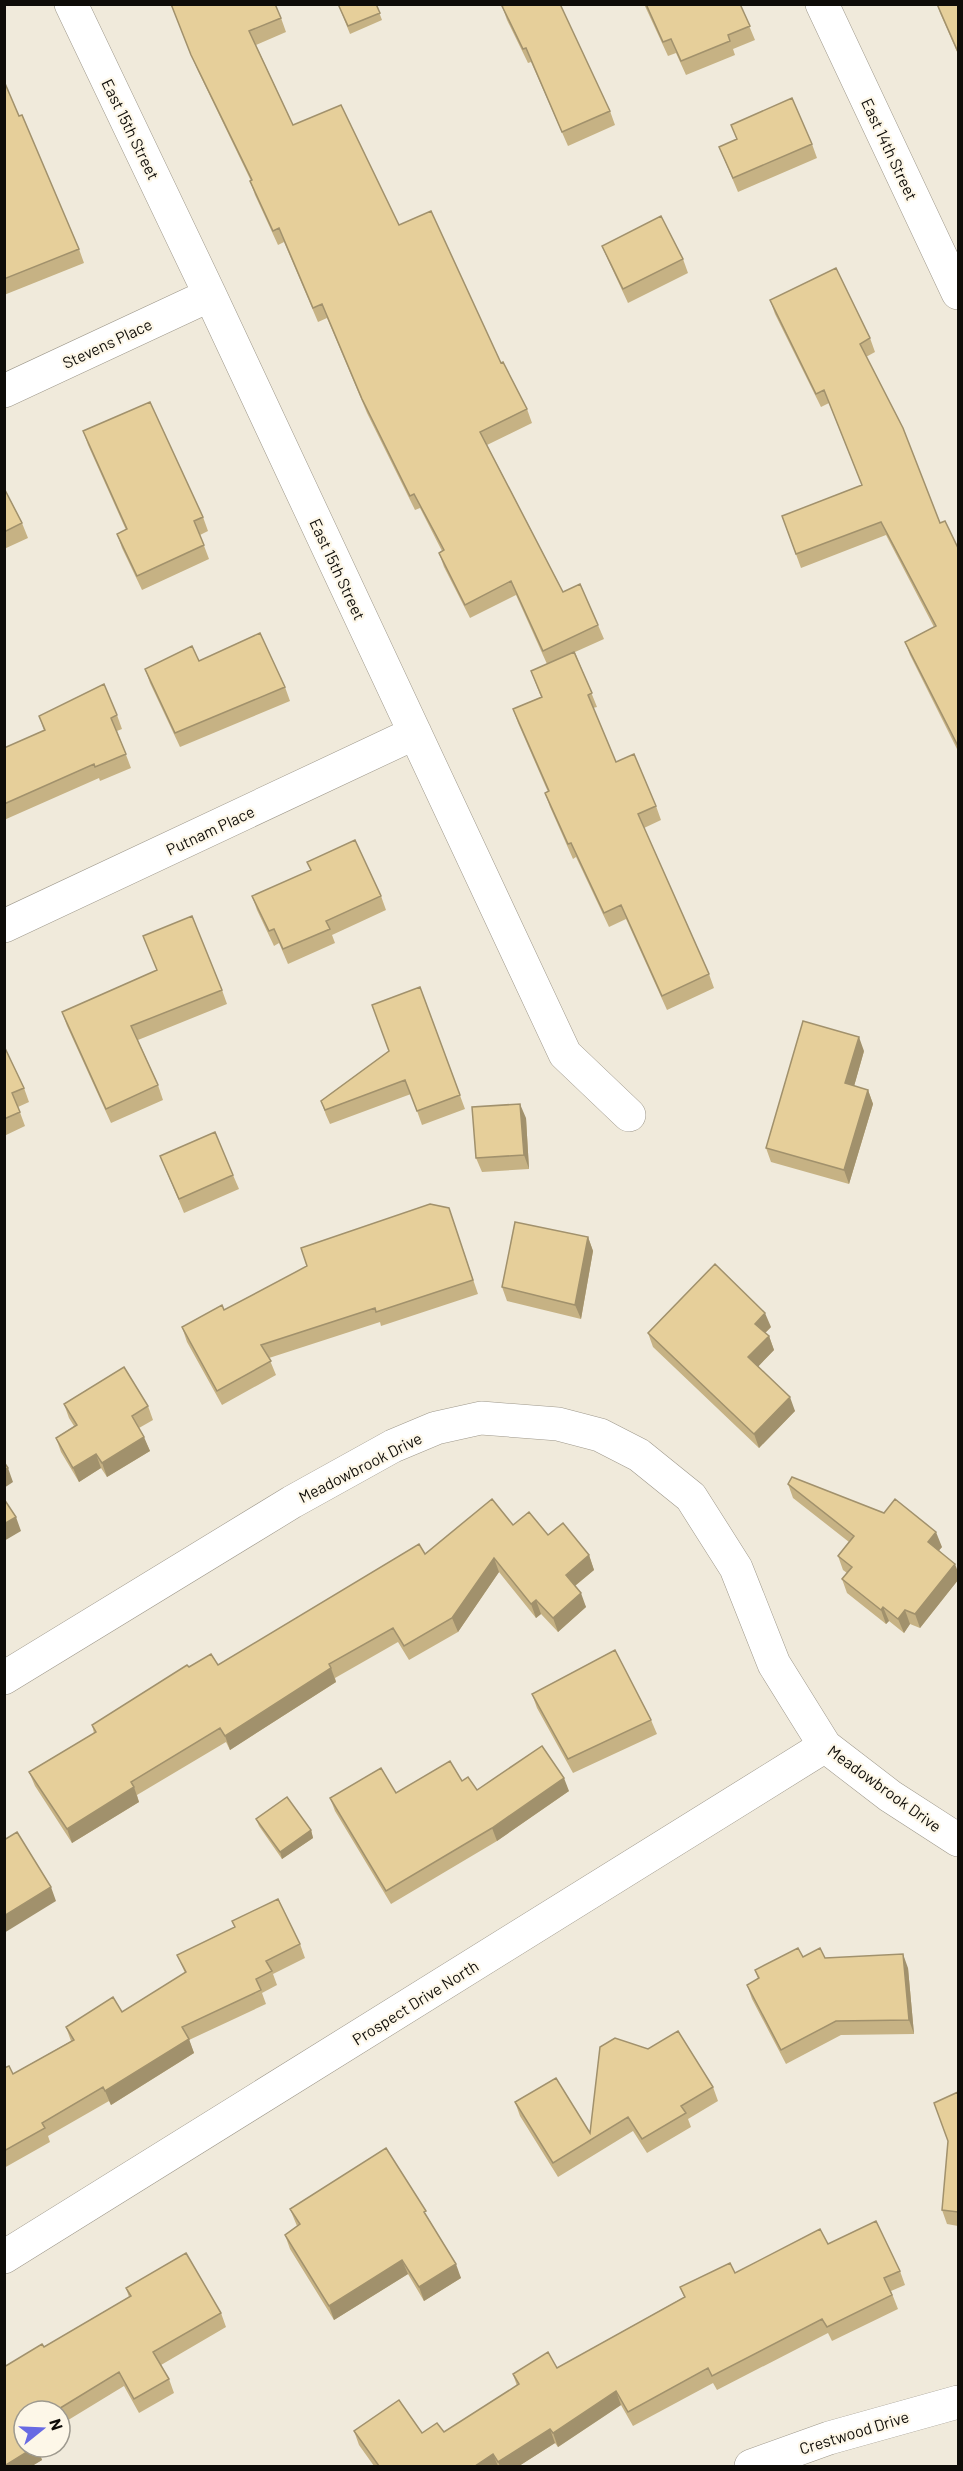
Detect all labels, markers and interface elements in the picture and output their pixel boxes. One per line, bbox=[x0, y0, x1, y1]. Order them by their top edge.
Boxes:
street label: East 15th Street bbox=[98, 76, 164, 182]
street label: East 14th Street bbox=[858, 95, 922, 203]
street label: Stevens Place bbox=[59, 314, 155, 372]
street label: East 15th Street bbox=[306, 515, 370, 623]
street label: Putnam Place bbox=[163, 801, 257, 859]
street label: Meadowbrook Drive bbox=[295, 1428, 425, 1506]
street label: Meadowbrook Drive bbox=[825, 1740, 945, 1836]
street label: Prospect Drive North bbox=[348, 1955, 482, 2049]
north arrow bbox=[12, 2399, 72, 2459]
street label: Crestwood Drive bbox=[797, 2406, 911, 2458]
text: N bbox=[46, 2416, 67, 2432]

